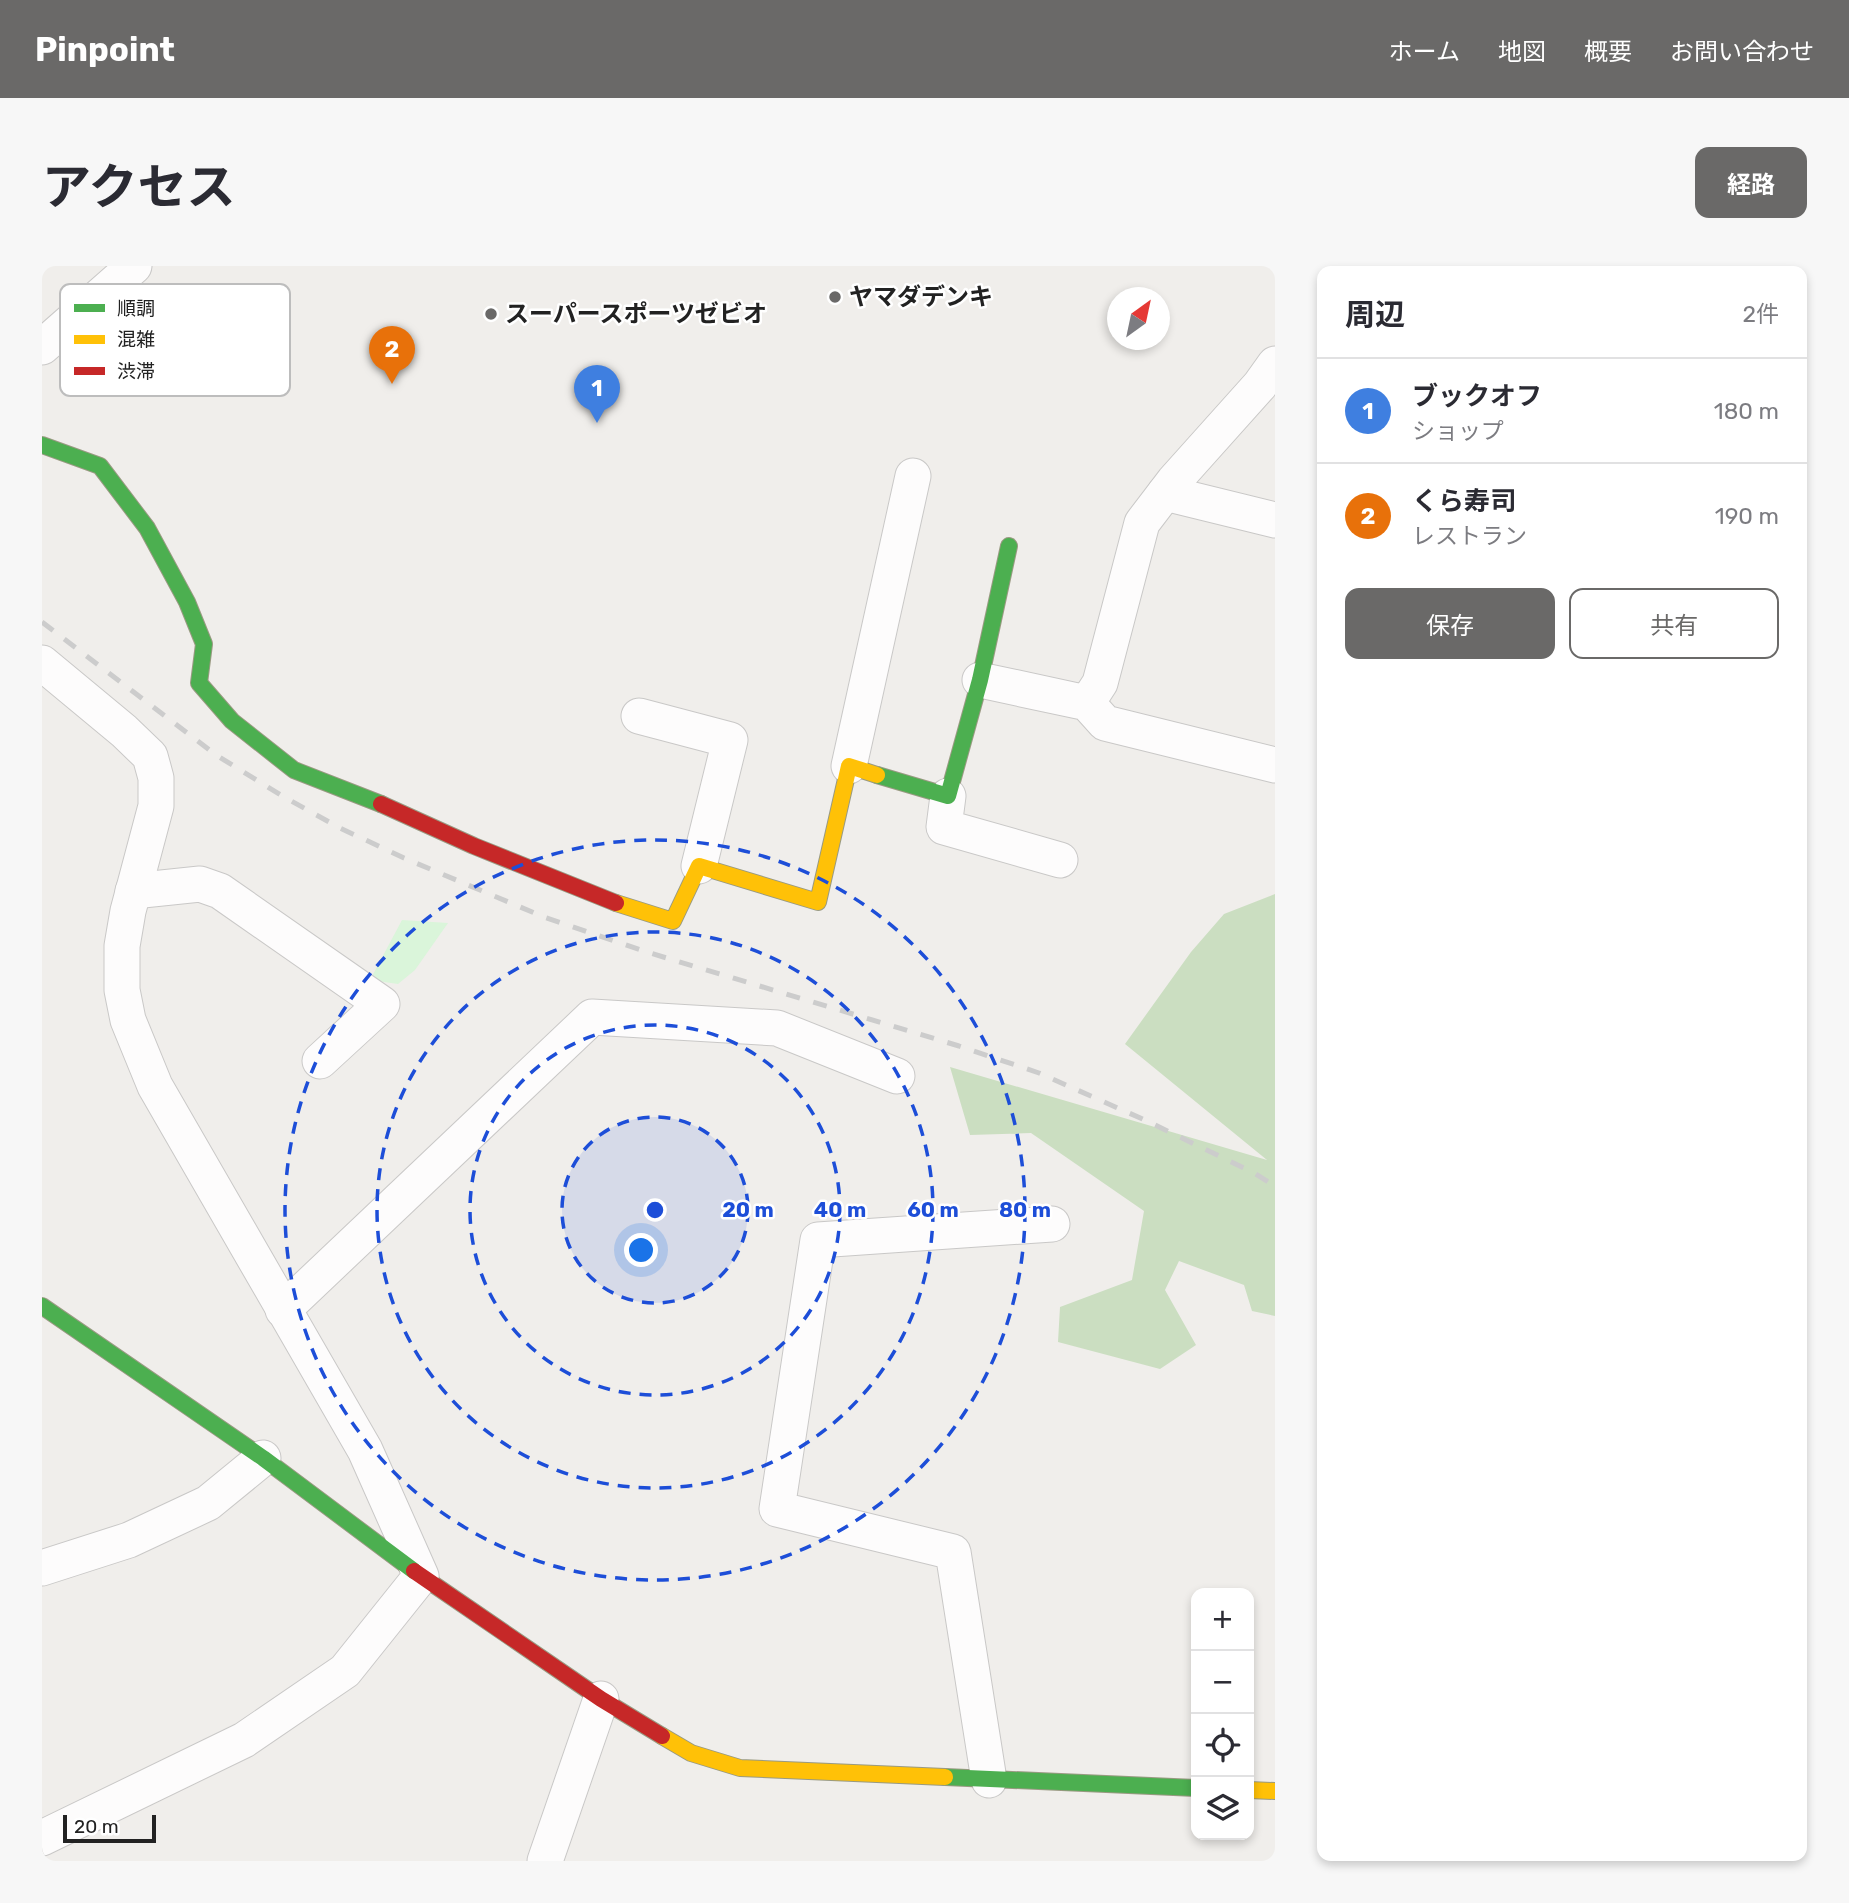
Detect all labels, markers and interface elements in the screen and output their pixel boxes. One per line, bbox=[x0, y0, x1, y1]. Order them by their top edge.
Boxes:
text: Pinpoint bbox=[35, 30, 175, 69]
text: ホーム bbox=[1389, 38, 1460, 66]
text: 地図 bbox=[1498, 38, 1546, 66]
text: 概要 bbox=[1584, 38, 1632, 66]
text: お問い合わせ bbox=[1670, 38, 1814, 66]
button: 経路 bbox=[1695, 147, 1807, 218]
text: アクセス bbox=[42, 158, 236, 216]
place label: ヤマダデンキ bbox=[849, 283, 993, 311]
legend bbox=[60, 284, 290, 396]
north arrow bbox=[1107, 287, 1170, 350]
marker: ヤマダデンキ bbox=[827, 289, 843, 305]
text: 順調 bbox=[117, 297, 155, 320]
text: 周辺 bbox=[1345, 297, 1405, 333]
place label: スーパースポーツゼビオ bbox=[505, 300, 767, 328]
text: 2件 bbox=[1742, 300, 1779, 328]
marker: スーパースポーツゼビオ bbox=[483, 306, 499, 322]
pin: 2 bbox=[369, 326, 415, 384]
text: 混雑 bbox=[117, 328, 155, 351]
text: 渋滞 bbox=[117, 360, 155, 383]
pin: 1 bbox=[574, 365, 620, 423]
text: ブックオフ bbox=[1412, 381, 1542, 412]
text: 1 bbox=[1362, 397, 1374, 425]
text: 180 m bbox=[1714, 397, 1779, 425]
text: ショップ bbox=[1412, 417, 1504, 445]
text: くら寿司 bbox=[1412, 486, 1516, 517]
text: 2 bbox=[1361, 502, 1375, 530]
text: 190 m bbox=[1715, 502, 1779, 530]
text: レストラン bbox=[1412, 522, 1527, 550]
button: 保存 bbox=[1345, 588, 1555, 659]
button: 共有 bbox=[1569, 588, 1779, 659]
text: 20 m bbox=[722, 1197, 774, 1222]
text: 40 m bbox=[814, 1197, 866, 1222]
text: 60 m bbox=[907, 1197, 959, 1222]
text: 80 m bbox=[999, 1197, 1051, 1222]
centre of rings bbox=[643, 1198, 667, 1222]
your location bbox=[624, 1233, 658, 1267]
map controls bbox=[1191, 1588, 1254, 1840]
button: + bbox=[1191, 1588, 1254, 1651]
button: − bbox=[1191, 1651, 1254, 1714]
button: locate bbox=[1191, 1714, 1254, 1777]
button: layers bbox=[1191, 1777, 1254, 1840]
scale bar bbox=[63, 1812, 156, 1844]
text: 20 m bbox=[74, 1815, 119, 1838]

